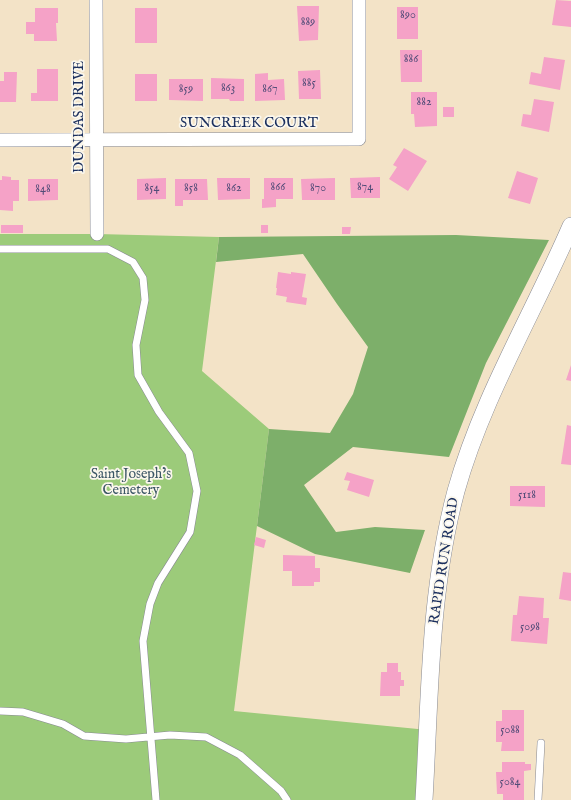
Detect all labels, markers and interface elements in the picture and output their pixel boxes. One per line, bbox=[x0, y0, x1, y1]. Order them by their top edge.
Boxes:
house number: 890 bbox=[400, 9, 416, 23]
house number: 889 bbox=[301, 16, 315, 30]
house number: 886 bbox=[404, 53, 418, 67]
street label: DUNDAS DRIVE bbox=[72, 61, 88, 173]
house number: 885 bbox=[302, 77, 316, 91]
house number: 863 bbox=[221, 82, 235, 96]
house number: 859 bbox=[179, 83, 193, 97]
house number: 867 bbox=[262, 83, 278, 97]
house number: 882 bbox=[416, 96, 432, 110]
street label: SUNCREEK COURT bbox=[180, 116, 318, 132]
house number: 866 bbox=[271, 181, 285, 195]
house number: 874 bbox=[357, 181, 373, 195]
house number: 854 bbox=[145, 182, 159, 196]
house number: 858 bbox=[184, 182, 198, 196]
house number: 862 bbox=[226, 182, 242, 196]
house number: 870 bbox=[310, 182, 326, 196]
house number: 848 bbox=[35, 183, 51, 197]
park label: Saint Joseph’s Cemetery bbox=[91, 467, 171, 500]
house number: 5118 bbox=[518, 489, 536, 503]
street label: RAPID RUN ROAD bbox=[427, 497, 463, 625]
house number: 5098 bbox=[520, 621, 540, 635]
house number: 5088 bbox=[500, 724, 520, 738]
house number: 5084 bbox=[500, 776, 520, 790]

